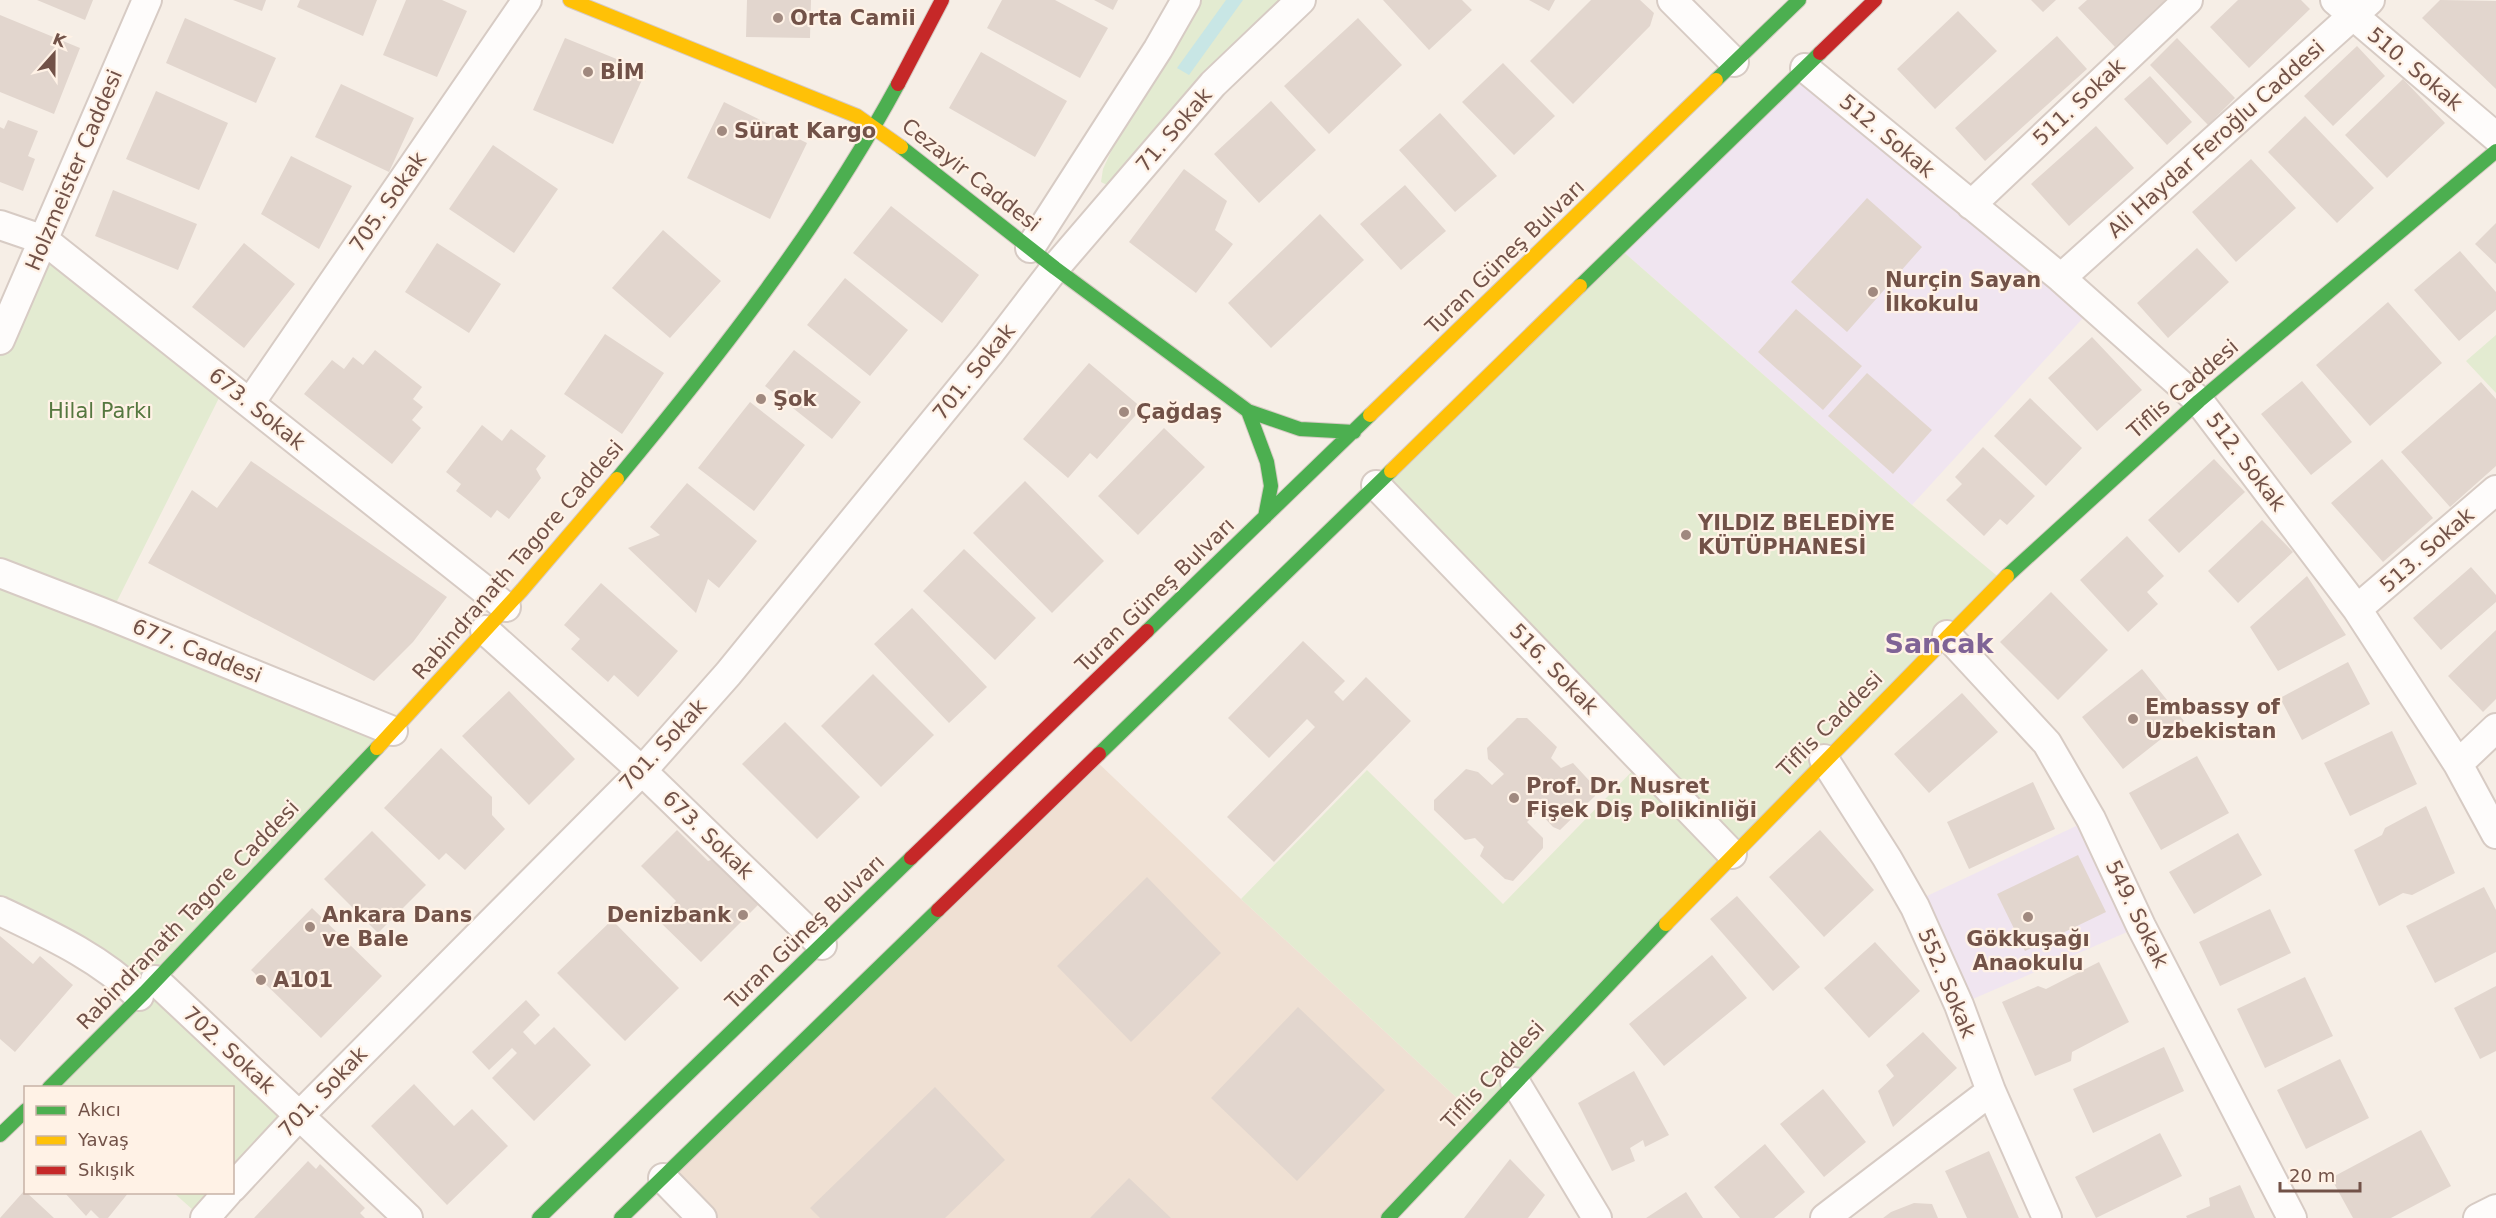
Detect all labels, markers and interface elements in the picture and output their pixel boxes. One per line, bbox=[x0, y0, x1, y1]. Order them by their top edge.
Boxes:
place label: Orta Camii bbox=[790, 6, 916, 30]
marker: Orta Camii bbox=[771, 11, 785, 25]
street label: 510. Sokak bbox=[2363, 22, 2468, 116]
north arrow bbox=[24, 24, 84, 84]
text: K bbox=[50, 29, 69, 52]
street label: Ali Haydar Feroğlu Caddesi bbox=[2103, 35, 2329, 243]
street label: 511. Sokak bbox=[2028, 53, 2130, 150]
place label: BİM bbox=[600, 59, 645, 84]
marker: BİM bbox=[581, 65, 595, 79]
street label: Holzmeister Caddesi bbox=[21, 66, 127, 274]
street label: 71. Sokak bbox=[1131, 83, 1217, 177]
street label: 512. Sokak bbox=[1835, 89, 1940, 183]
street label: Cezayir Caddesi bbox=[897, 114, 1045, 236]
place label: Sürat Kargo bbox=[734, 119, 876, 143]
marker: Sürat Kargo bbox=[715, 124, 729, 138]
street label: 705. Sokak bbox=[345, 147, 432, 257]
street label: Turan Güneş Bulvarı bbox=[1420, 175, 1589, 340]
place label: Nurçin Sayan İlkokulu bbox=[1885, 268, 2041, 316]
marker: Nurçin Sayan İlkokulu bbox=[1866, 285, 1880, 299]
street label: 701. Sokak bbox=[928, 319, 1020, 425]
street label: Tiflis Caddesi bbox=[2122, 334, 2243, 444]
street label: 673. Sokak bbox=[204, 363, 310, 455]
place label: Şok bbox=[773, 387, 818, 411]
marker: Şok bbox=[754, 392, 768, 406]
park label: Hilal Parkı bbox=[48, 399, 152, 423]
place label: Çağdaş bbox=[1136, 400, 1222, 424]
marker: Çağdaş bbox=[1117, 405, 1131, 419]
street label: 512. Sokak bbox=[2201, 408, 2291, 516]
street label: Rabindranath Tagore Caddesi bbox=[408, 436, 628, 684]
street label: 513. Sokak bbox=[2375, 502, 2479, 597]
place label: YILDIZ BELEDİYE KÜTÜPHANESİ bbox=[1697, 510, 1895, 559]
street label: Turan Güneş Bulvarı bbox=[1070, 513, 1239, 678]
marker: YILDIZ BELEDİYE KÜTÜPHANESİ bbox=[1679, 528, 1693, 542]
street label: 677. Caddesi bbox=[129, 614, 265, 688]
street label: 516. Sokak bbox=[1505, 619, 1604, 720]
district label: Sancak bbox=[1884, 628, 1995, 659]
street label: Tiflis Caddesi bbox=[1772, 667, 1887, 782]
street label: 701. Sokak bbox=[615, 694, 712, 796]
place label: Embassy of Uzbekistan bbox=[2145, 695, 2281, 743]
marker: Embassy of Uzbekistan bbox=[2126, 712, 2140, 726]
place label: Prof. Dr. Nusret Fişek Diş Polikinliği bbox=[1526, 774, 1757, 822]
street label: 673. Sokak bbox=[658, 786, 759, 885]
marker: Prof. Dr. Nusret Fişek Diş Polikinliği bbox=[1507, 791, 1521, 805]
street label: Rabindranath Tagore Caddesi bbox=[72, 796, 304, 1034]
street label: Turan Güneş Bulvarı bbox=[720, 850, 889, 1015]
street label: 549. Sokak bbox=[2101, 856, 2174, 972]
place label: Ankara Dans ve Bale bbox=[322, 903, 472, 951]
place label: Denizbank bbox=[607, 903, 732, 927]
marker: Denizbank bbox=[736, 908, 750, 922]
marker: Gökkuşağı Anaokulu bbox=[2021, 910, 2035, 924]
marker: Ankara Dans ve Bale bbox=[303, 920, 317, 934]
street label: 552. Sokak bbox=[1913, 925, 1981, 1042]
place label: Gökkuşağı Anaokulu bbox=[1966, 927, 2090, 975]
place label: A101 bbox=[273, 968, 333, 992]
marker: A101 bbox=[254, 973, 268, 987]
street label: 702. Sokak bbox=[178, 1002, 280, 1099]
street label: Tiflis Caddesi bbox=[1436, 1016, 1549, 1135]
street label: 701. Sokak bbox=[274, 1041, 373, 1142]
legend bbox=[24, 1086, 234, 1194]
text: Akıcı bbox=[78, 1099, 121, 1120]
text: Yavaş bbox=[77, 1129, 129, 1150]
scale bar bbox=[2280, 1155, 2360, 1193]
text: Sıkışık bbox=[78, 1159, 135, 1180]
text: 20 m bbox=[2289, 1165, 2335, 1186]

